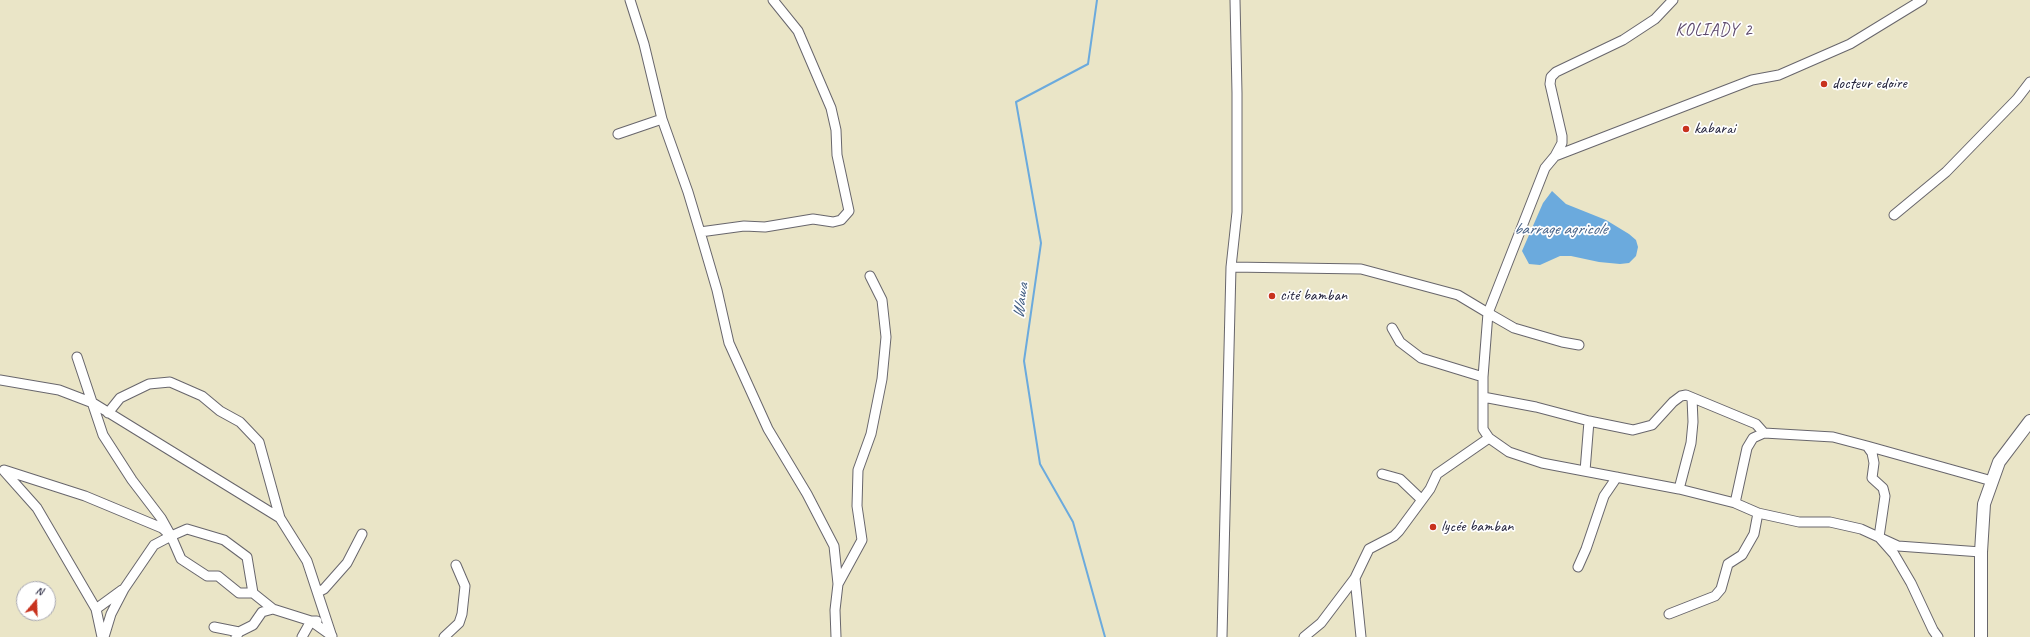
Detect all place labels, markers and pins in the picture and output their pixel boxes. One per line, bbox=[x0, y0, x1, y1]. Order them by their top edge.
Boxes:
place label: docteur edoire bbox=[1832, 74, 1907, 94]
marker: docteur edoire bbox=[1819, 79, 1829, 89]
place label: kabarai bbox=[1694, 119, 1736, 139]
marker: kabarai bbox=[1681, 124, 1691, 134]
place label: cité bamban bbox=[1280, 286, 1347, 306]
marker: cité bamban bbox=[1267, 291, 1277, 301]
place label: lycée bamban bbox=[1441, 517, 1514, 537]
marker: lycée bamban bbox=[1428, 522, 1438, 532]

